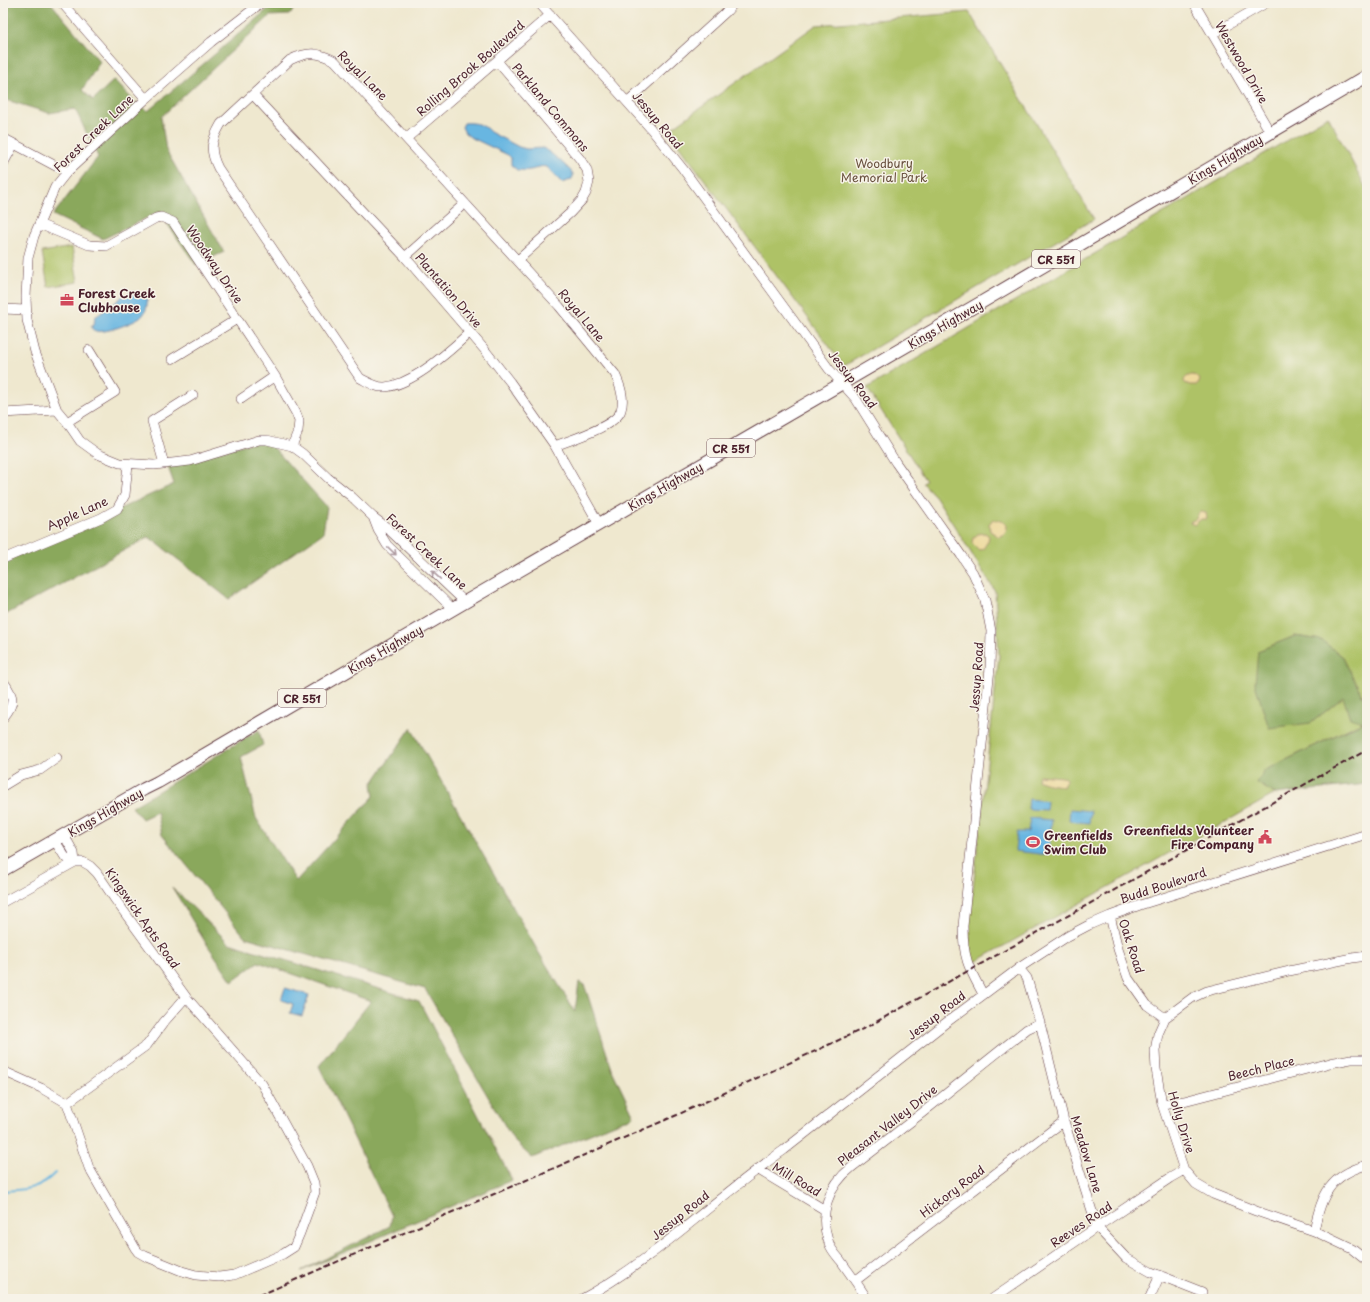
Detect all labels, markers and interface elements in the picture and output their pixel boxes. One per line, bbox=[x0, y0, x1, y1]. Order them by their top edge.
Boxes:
street label: Rolling Brook Boulevard bbox=[412, 16, 528, 120]
street label: Westwood Drive bbox=[1211, 18, 1273, 106]
street label: Royal Lane bbox=[334, 46, 392, 104]
street label: Parkland Commons bbox=[508, 59, 594, 156]
street label: Jessup Road bbox=[629, 87, 687, 153]
street label: Forest Creek Lane bbox=[49, 90, 137, 176]
street label: Kings Highway bbox=[1184, 130, 1266, 188]
park label: Woodbury Memorial Park bbox=[841, 154, 927, 186]
street label: Woodway Drive bbox=[182, 221, 248, 307]
street label: Plantation Drive bbox=[411, 249, 487, 331]
road number: CR 551 bbox=[1032, 250, 1080, 268]
place label: Forest Creek Clubhouse bbox=[78, 284, 156, 316]
street label: Royal Lane bbox=[554, 284, 610, 346]
office icon: Forest Creek Clubhouse bbox=[59, 292, 75, 308]
street label: Kings Highway bbox=[904, 295, 986, 353]
street label: Jessup Road bbox=[824, 346, 882, 412]
road number: CR 551 bbox=[707, 439, 755, 457]
street label: Kings Highway bbox=[624, 457, 706, 515]
street label: Apple Lane bbox=[44, 491, 111, 534]
street label: Forest Creek Lane bbox=[383, 509, 471, 593]
one-way arrow bbox=[387, 546, 397, 556]
one-way arrow bbox=[432, 571, 442, 580]
street label: Kings Highway bbox=[344, 620, 426, 678]
street label: Jessup Road bbox=[965, 641, 987, 713]
road number: CR 551 bbox=[278, 689, 326, 707]
street label: Kings Highway bbox=[64, 783, 146, 841]
place label: Greenfields Volunteer Fire Company bbox=[1124, 821, 1255, 853]
place label: Greenfields Swim Club bbox=[1044, 826, 1113, 858]
public building icon: Greenfields Volunteer Fire Company bbox=[1257, 829, 1273, 845]
sports icon: Greenfields Swim Club bbox=[1025, 834, 1041, 850]
street label: Budd Boulevard bbox=[1117, 862, 1209, 907]
street label: Kingswick Apts Road bbox=[101, 864, 185, 972]
street label: Oak Road bbox=[1115, 916, 1149, 976]
street label: Jessup Road bbox=[903, 986, 969, 1044]
street label: Beech Place bbox=[1226, 1051, 1296, 1085]
street label: Pleasant Valley Drive bbox=[833, 1080, 941, 1170]
street label: Holly Drive bbox=[1164, 1089, 1200, 1155]
street label: Meadow Lane bbox=[1067, 1113, 1107, 1195]
street label: Mill Road bbox=[769, 1157, 825, 1201]
street label: Hickory Road bbox=[916, 1161, 988, 1221]
street label: Jessup Road bbox=[647, 1186, 713, 1244]
street label: Reeves Road bbox=[1046, 1197, 1116, 1251]

